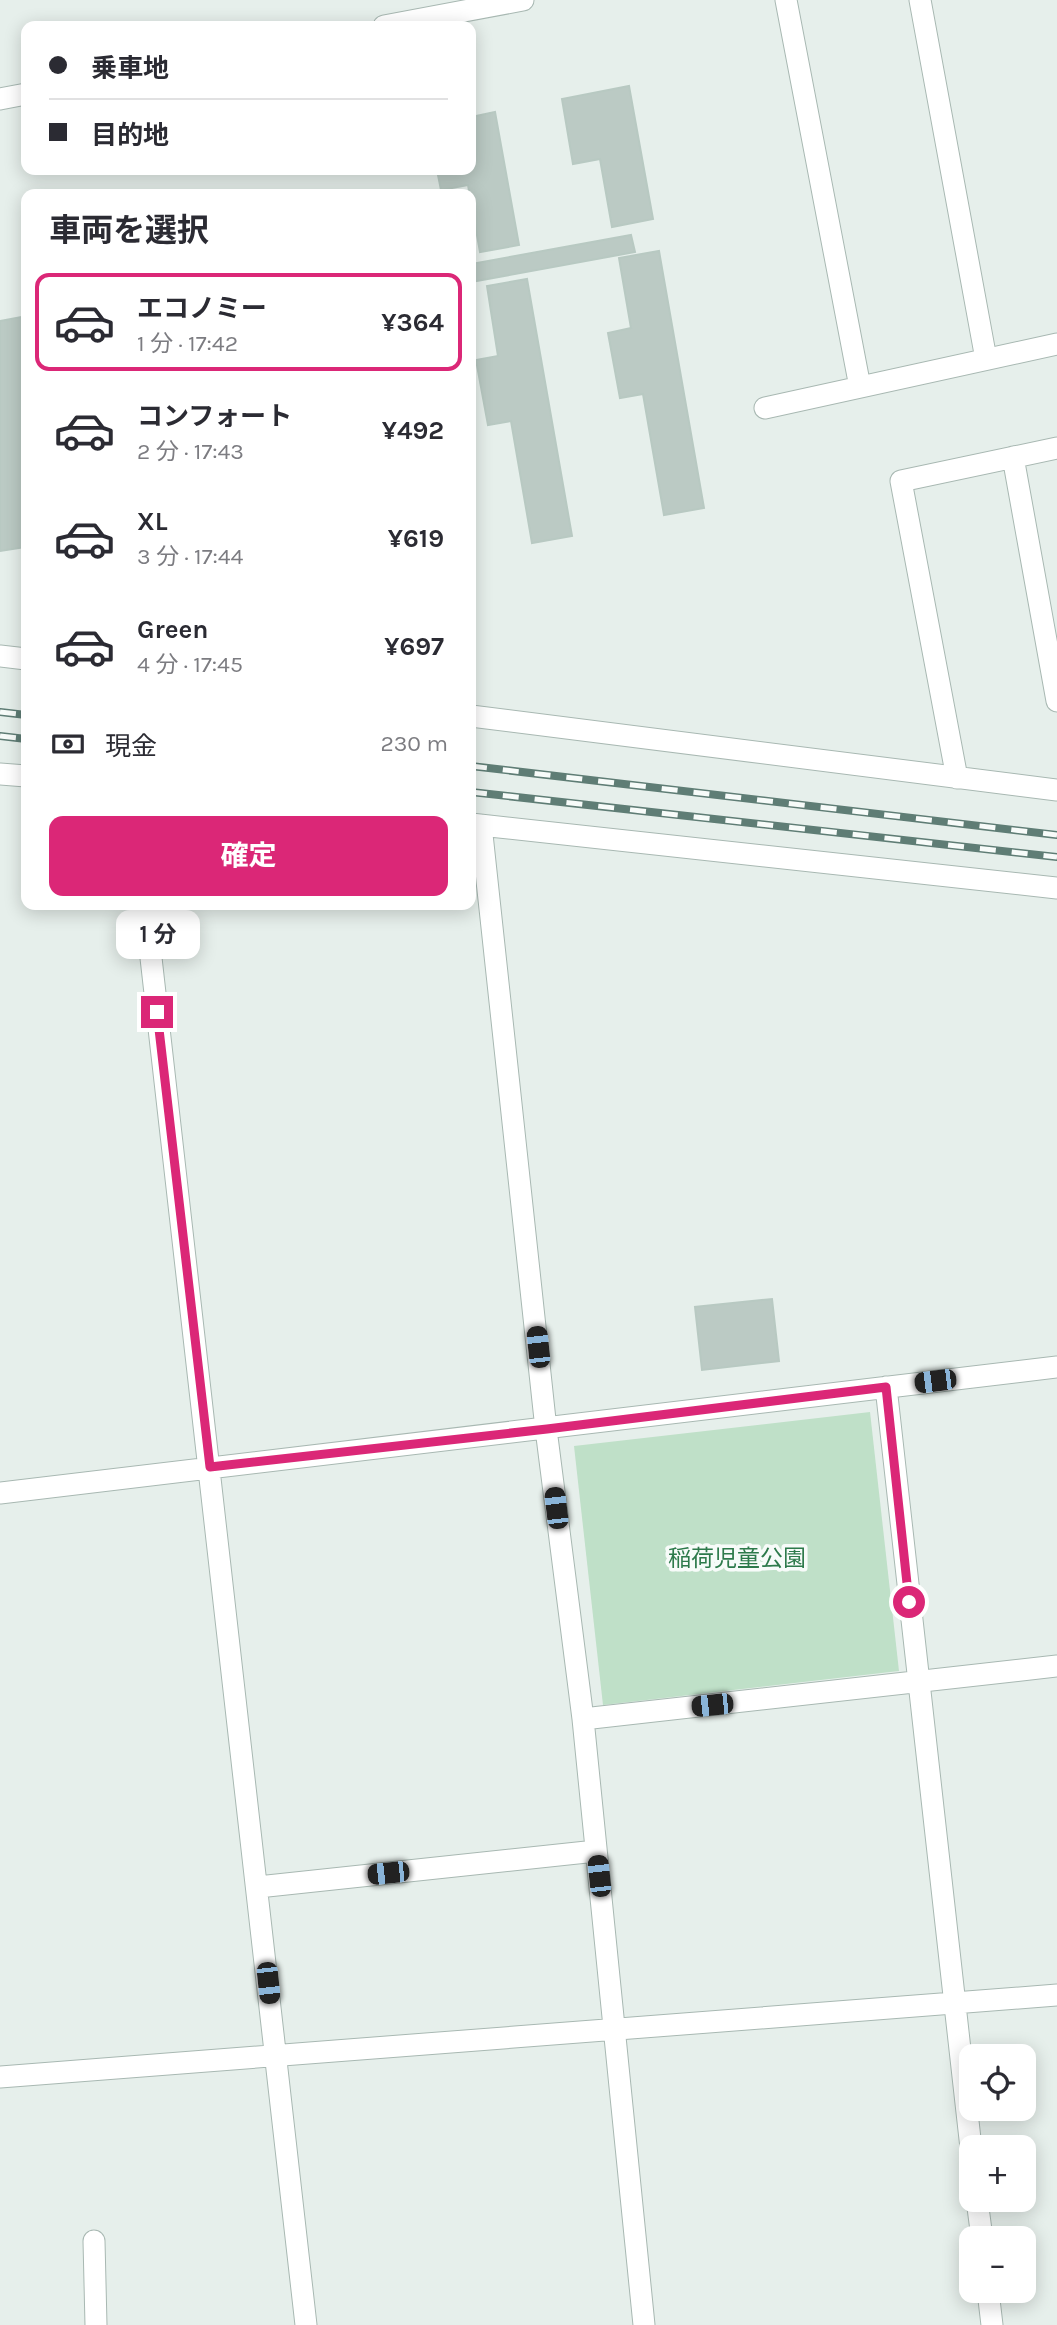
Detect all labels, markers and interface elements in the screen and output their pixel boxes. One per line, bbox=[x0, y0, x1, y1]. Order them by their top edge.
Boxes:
text: 乗車地 bbox=[91, 53, 169, 84]
text: 目的地 bbox=[91, 120, 169, 151]
text: 車両を選択 bbox=[49, 212, 209, 249]
icon: car bbox=[53, 291, 116, 354]
text: エコノミー bbox=[137, 293, 267, 324]
text: ¥364 bbox=[381, 307, 444, 338]
text: 1 分 · 17:42 bbox=[137, 330, 238, 357]
icon: car bbox=[53, 399, 116, 462]
text: コンフォート bbox=[137, 401, 292, 432]
text: ¥492 bbox=[382, 415, 444, 446]
text: 2 分 · 17:43 bbox=[137, 438, 244, 465]
text: XL bbox=[137, 506, 168, 537]
icon: car bbox=[53, 507, 116, 570]
text: ¥619 bbox=[388, 523, 444, 554]
text: 3 分 · 17:44 bbox=[137, 543, 243, 570]
text: Green bbox=[137, 614, 209, 645]
icon: car bbox=[53, 615, 116, 678]
text: ¥697 bbox=[384, 631, 444, 662]
text: 4 分 · 17:45 bbox=[137, 651, 243, 678]
icon: cash bbox=[49, 725, 87, 763]
text: 230 m bbox=[380, 730, 448, 757]
text: 現金 bbox=[105, 731, 157, 762]
button: 確定 bbox=[49, 816, 448, 896]
callout: 1 分 bbox=[115, 911, 199, 960]
text: 1 分 bbox=[139, 921, 177, 948]
route end bbox=[141, 996, 173, 1028]
car bbox=[526, 1325, 551, 1369]
car bbox=[913, 1368, 958, 1394]
car bbox=[544, 1486, 569, 1530]
park label: 稲荷児童公園 bbox=[668, 1545, 806, 1572]
route start bbox=[893, 1586, 925, 1618]
car bbox=[691, 1692, 734, 1718]
car bbox=[587, 1854, 612, 1898]
car bbox=[367, 1860, 410, 1886]
car bbox=[256, 1961, 281, 2005]
map controls bbox=[959, 2044, 1036, 2303]
button: locate bbox=[959, 2044, 1036, 2121]
button: + bbox=[959, 2135, 1036, 2212]
button: − bbox=[959, 2226, 1036, 2303]

